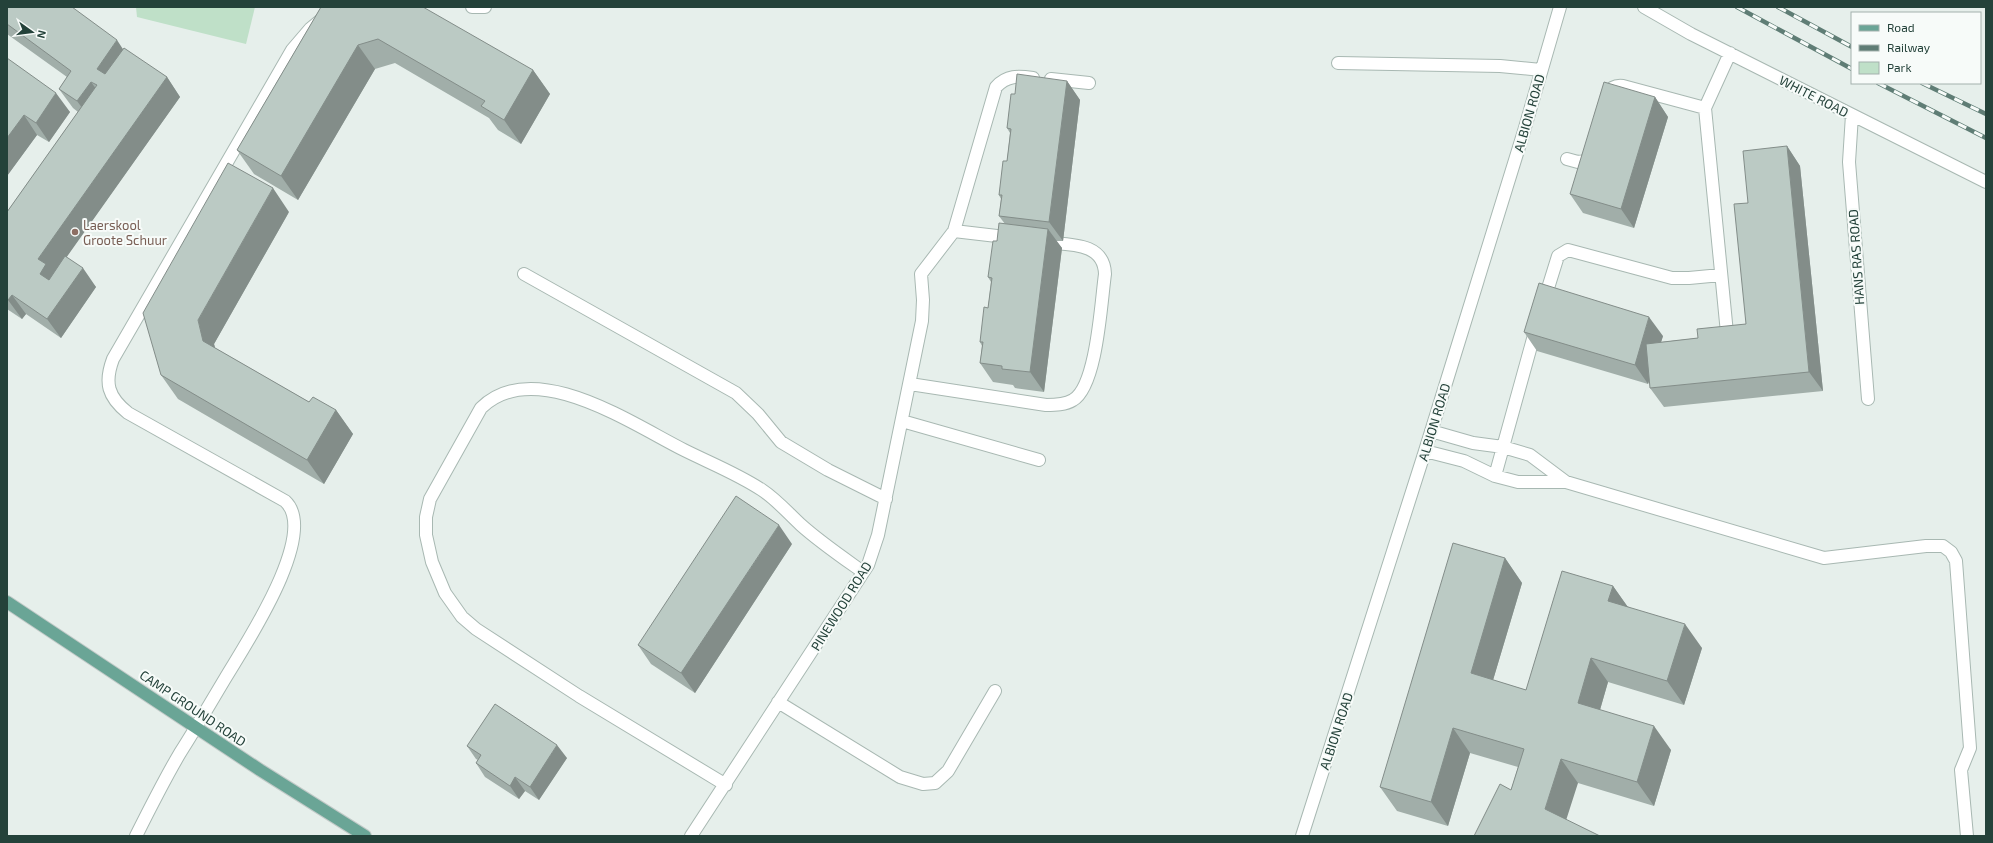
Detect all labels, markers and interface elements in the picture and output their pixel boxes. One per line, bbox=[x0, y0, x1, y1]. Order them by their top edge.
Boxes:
north arrow bbox=[12, 12, 52, 52]
legend bbox=[1851, 12, 1981, 84]
text: Road bbox=[1887, 20, 1915, 34]
text: N bbox=[35, 29, 49, 40]
text: Railway bbox=[1887, 40, 1931, 54]
text: Park bbox=[1887, 60, 1912, 74]
street label: ALBION ROAD bbox=[1510, 72, 1548, 154]
street label: WHITE ROAD bbox=[1777, 72, 1851, 120]
street label: HANS RAS ROAD bbox=[1845, 209, 1867, 305]
place label: Laerskool Groote Schuur bbox=[83, 217, 167, 248]
marker: Laerskool Groote Schuur bbox=[70, 227, 80, 237]
street label: ALBION ROAD bbox=[1415, 381, 1453, 463]
street label: PINEWOOD ROAD bbox=[807, 558, 875, 654]
street label: CAMP GROUND ROAD bbox=[137, 666, 249, 750]
street label: ALBION ROAD bbox=[1316, 690, 1356, 772]

